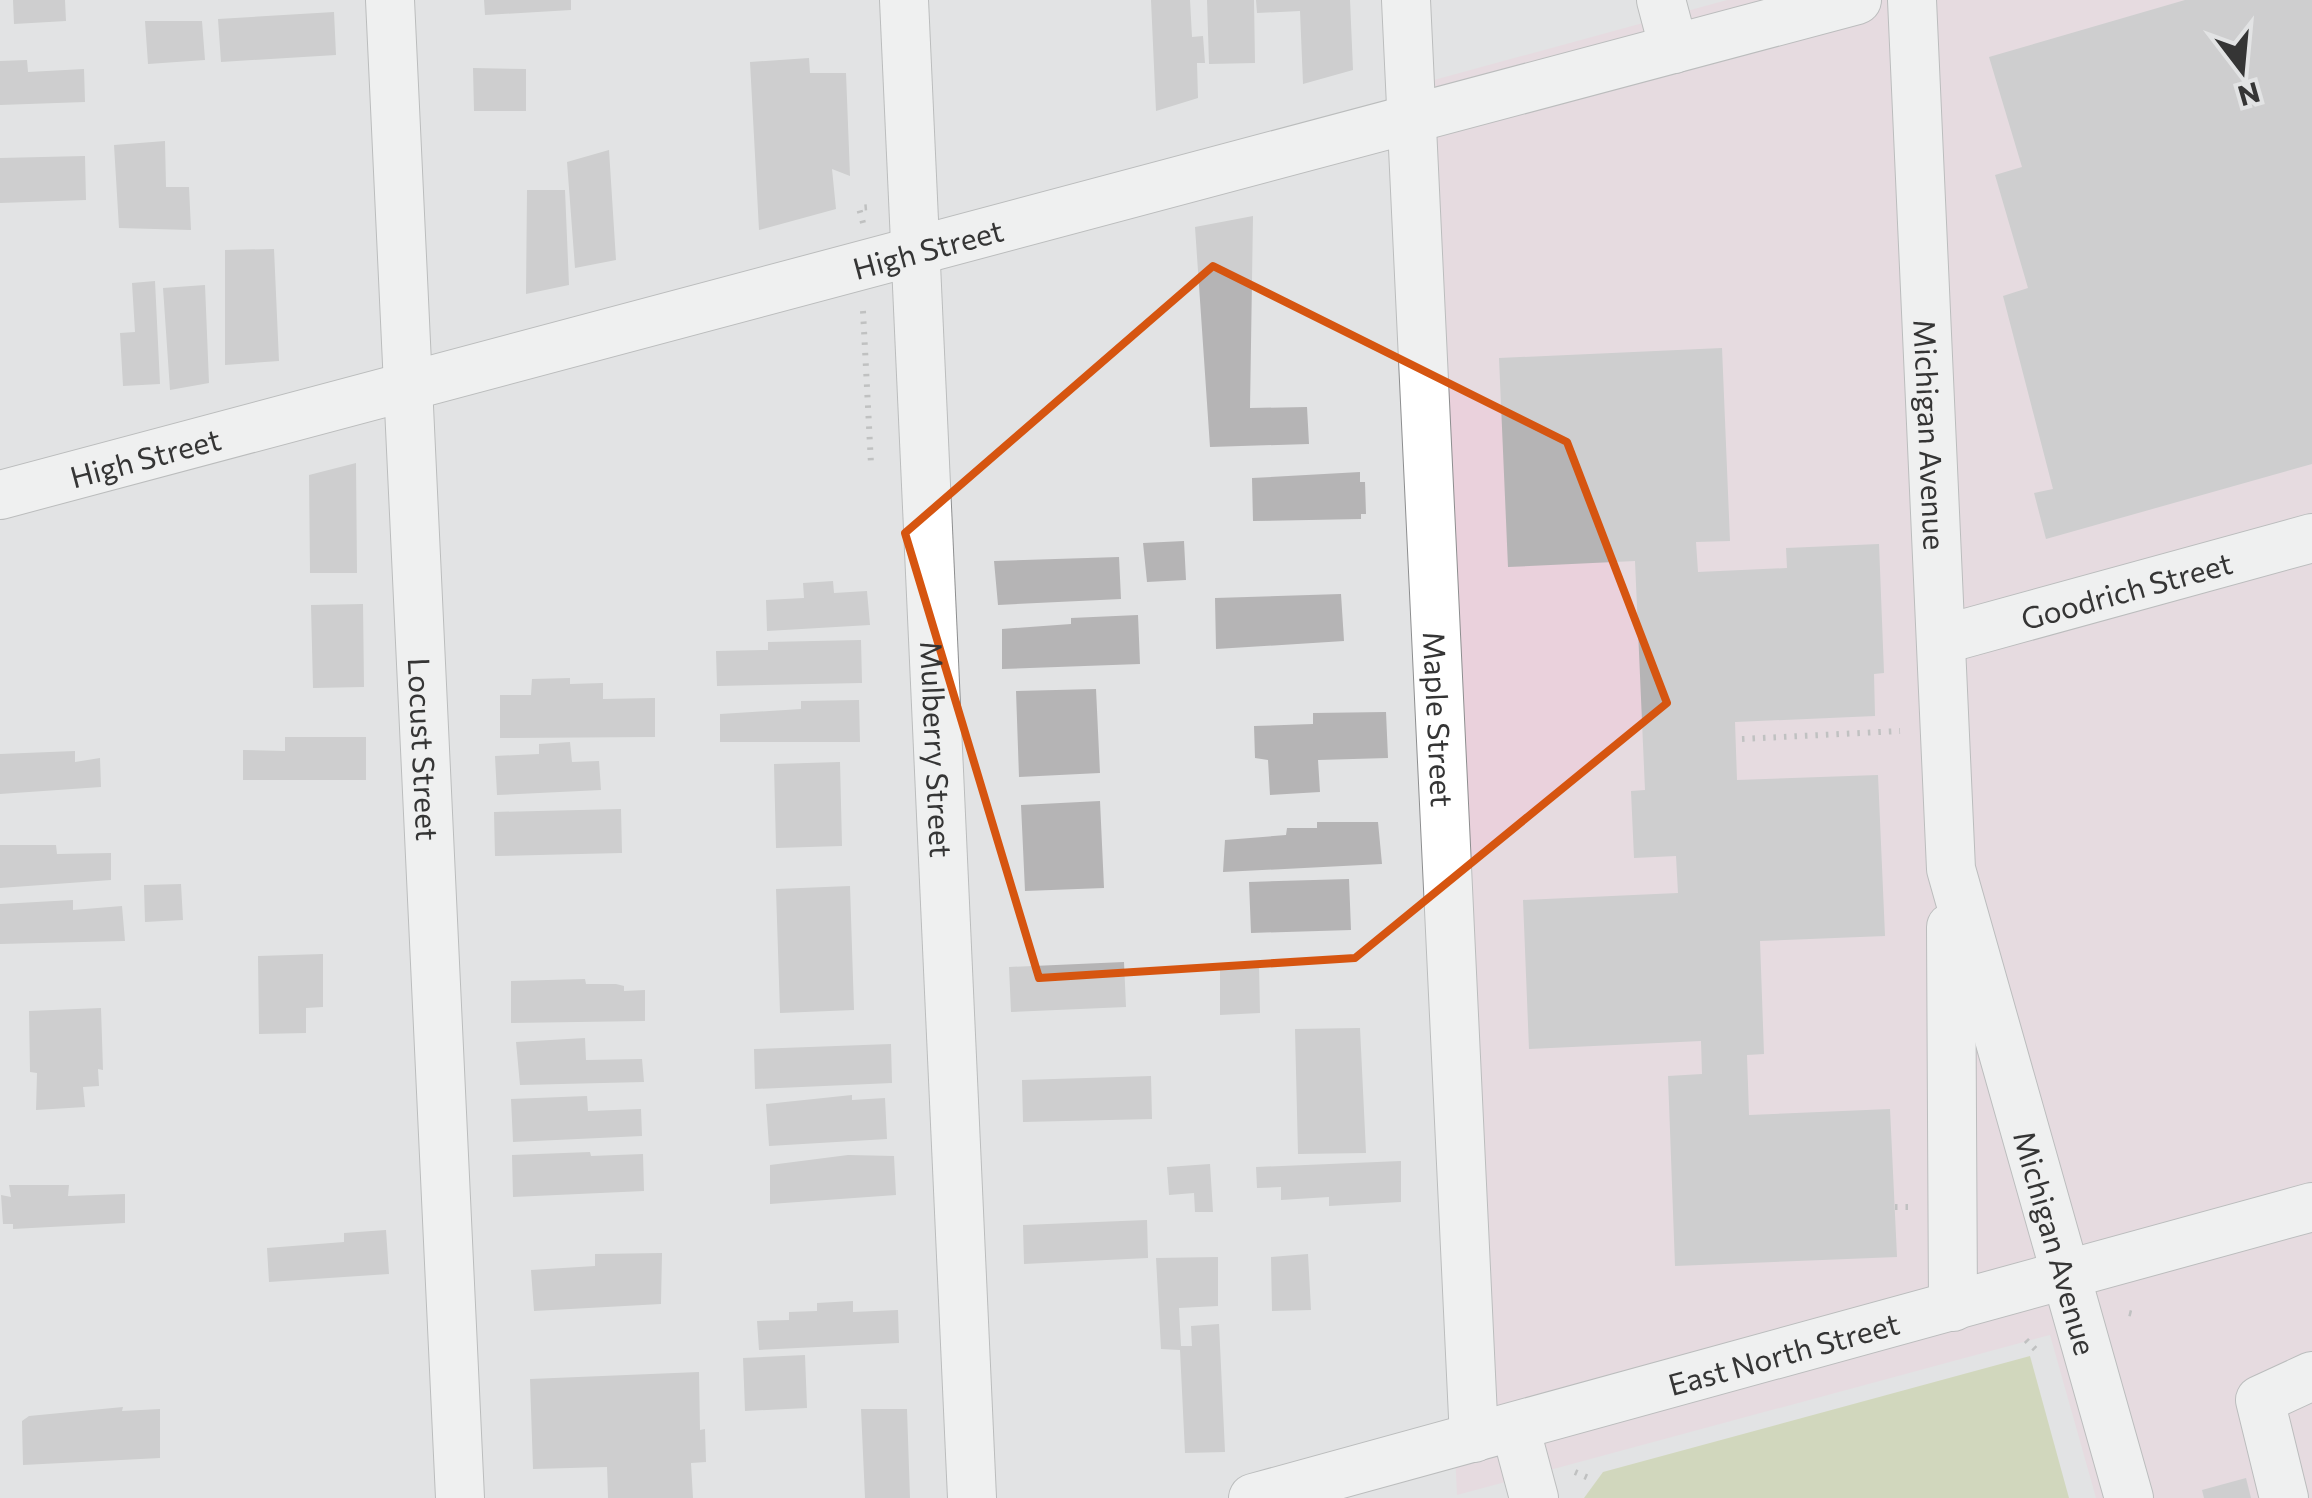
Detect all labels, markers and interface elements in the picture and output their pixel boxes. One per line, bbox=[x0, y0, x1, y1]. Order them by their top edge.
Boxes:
north arrow bbox=[2192, 20, 2292, 120]
text: N bbox=[2234, 76, 2264, 114]
street label: High Street bbox=[848, 210, 1007, 285]
street label: Michigan Avenue bbox=[1908, 318, 1955, 551]
street label: High Street bbox=[66, 419, 224, 494]
street label: Goodrich Street bbox=[2016, 542, 2236, 636]
street label: Maple Street bbox=[1417, 630, 1463, 808]
street label: Mulberry Street bbox=[915, 640, 961, 858]
street label: Locust Street bbox=[402, 657, 448, 842]
street label: Michigan Avenue bbox=[2007, 1126, 2106, 1359]
street label: East North Street bbox=[1664, 1303, 1903, 1402]

